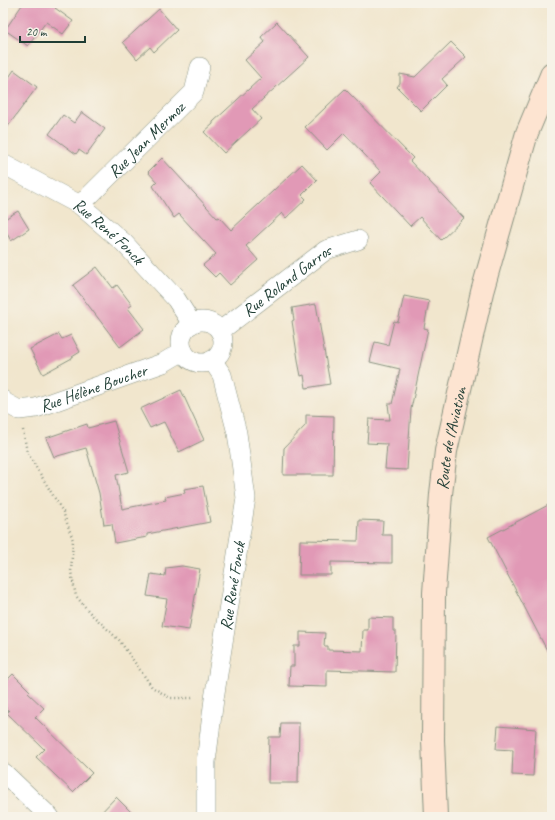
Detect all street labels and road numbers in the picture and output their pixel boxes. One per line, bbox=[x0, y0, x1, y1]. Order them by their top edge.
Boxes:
street label: Rue Jean Mermoz bbox=[103, 96, 190, 182]
street label: Rue René Fonck bbox=[70, 193, 150, 270]
street label: Rue Roland Garros bbox=[238, 238, 335, 321]
street label: Rue Hélène Boucher bbox=[37, 359, 151, 416]
street label: Route de l'Aviation bbox=[431, 383, 471, 491]
street label: Rue René Fonck bbox=[215, 539, 250, 632]

